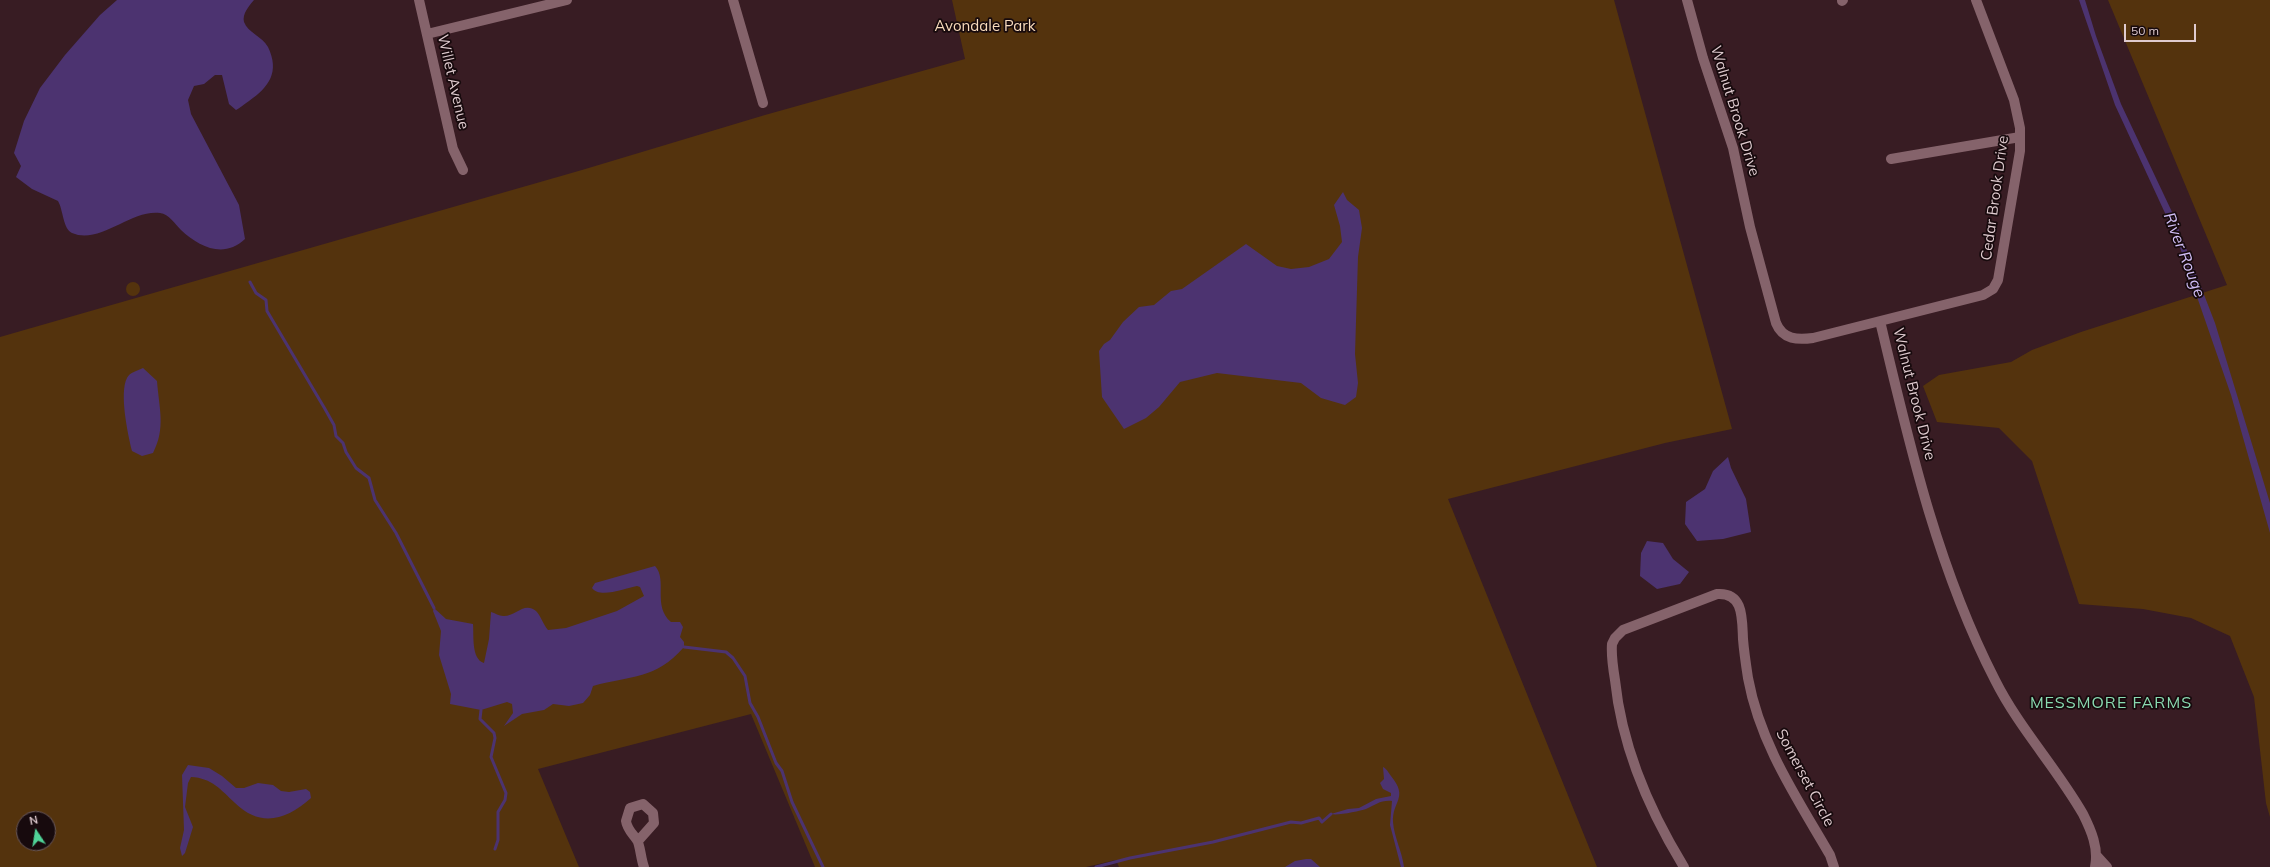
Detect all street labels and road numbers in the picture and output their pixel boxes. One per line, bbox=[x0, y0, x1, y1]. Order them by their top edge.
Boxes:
street label: Willet Avenue bbox=[433, 33, 473, 131]
street label: Walnut Brook Drive bbox=[1707, 44, 1763, 178]
street label: Cedar Brook Drive bbox=[1977, 134, 2013, 262]
street label: Walnut Brook Drive bbox=[1889, 326, 1939, 462]
street label: Somerset Circle bbox=[1772, 726, 1838, 830]

